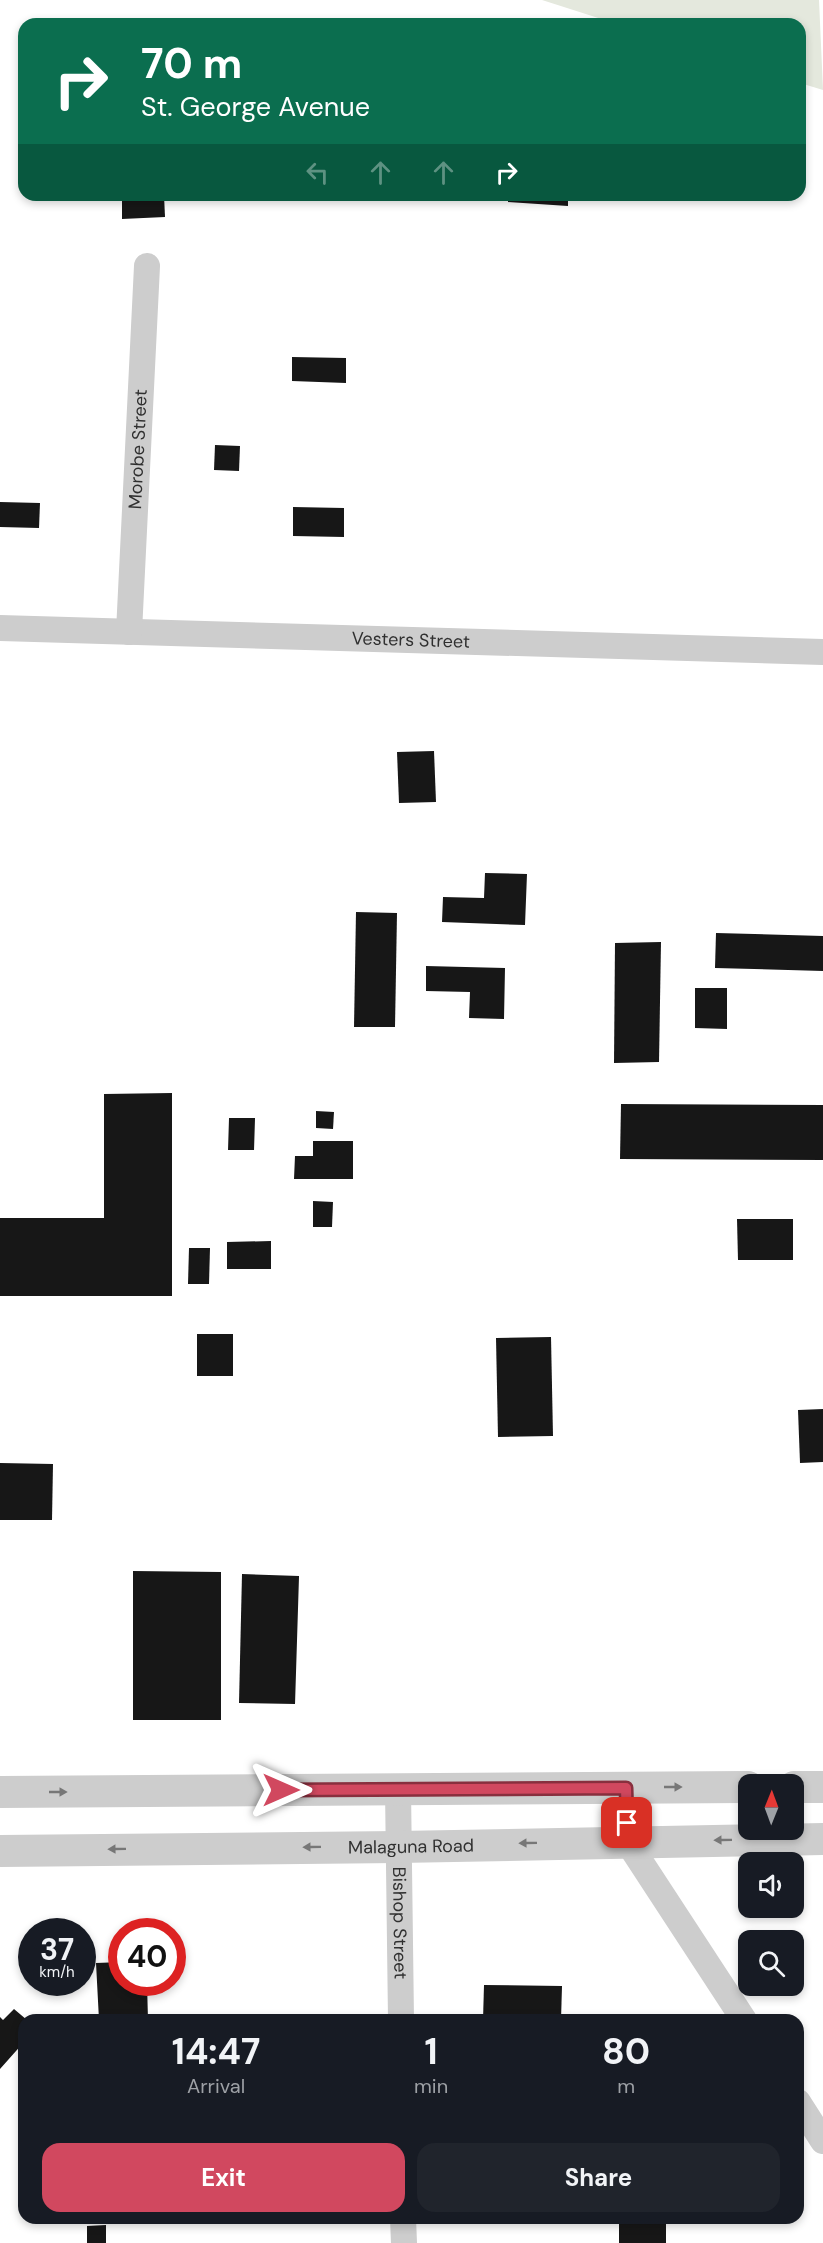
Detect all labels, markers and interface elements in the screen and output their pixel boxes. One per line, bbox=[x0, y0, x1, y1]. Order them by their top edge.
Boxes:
text: 70 m bbox=[141, 36, 242, 91]
icon: right bbox=[42, 42, 120, 120]
text: St. George Avenue bbox=[141, 89, 370, 124]
icon: left bbox=[301, 156, 334, 189]
icon: ahead bbox=[364, 156, 397, 189]
icon: ahead bbox=[427, 156, 460, 189]
icon: right bbox=[490, 156, 523, 189]
street label: Morobe Street bbox=[123, 389, 153, 510]
street label: Vesters Street bbox=[351, 626, 470, 654]
position arrow bbox=[249, 1758, 313, 1822]
north arrow bbox=[738, 1774, 804, 1840]
map controls bbox=[738, 1774, 804, 1996]
one-way arrow bbox=[664, 1782, 683, 1792]
one-way arrow bbox=[49, 1787, 68, 1797]
pin bbox=[601, 1797, 652, 1848]
icon: arrive bbox=[610, 1806, 643, 1839]
street label: Malaguna Road bbox=[348, 1834, 474, 1860]
one-way arrow bbox=[713, 1835, 732, 1845]
one-way arrow bbox=[518, 1839, 537, 1848]
one-way arrow bbox=[302, 1843, 321, 1852]
one-way arrow bbox=[107, 1845, 126, 1854]
button: sound bbox=[738, 1852, 804, 1918]
street label: Bishop Street bbox=[387, 1867, 412, 1979]
speed limit sign: 40 bbox=[108, 1918, 186, 1996]
text: 37 bbox=[40, 1930, 74, 1969]
button: search bbox=[738, 1930, 804, 1996]
text: km/h bbox=[39, 1962, 75, 1982]
text: 14:47 bbox=[172, 2028, 260, 2075]
text: 1 bbox=[425, 2028, 438, 2075]
text: 80 bbox=[602, 2028, 650, 2075]
text: Arrival bbox=[187, 2073, 245, 2099]
text: min bbox=[414, 2073, 448, 2099]
text: m bbox=[617, 2073, 635, 2099]
button: Exit bbox=[42, 2143, 405, 2212]
button: Share bbox=[417, 2143, 780, 2212]

